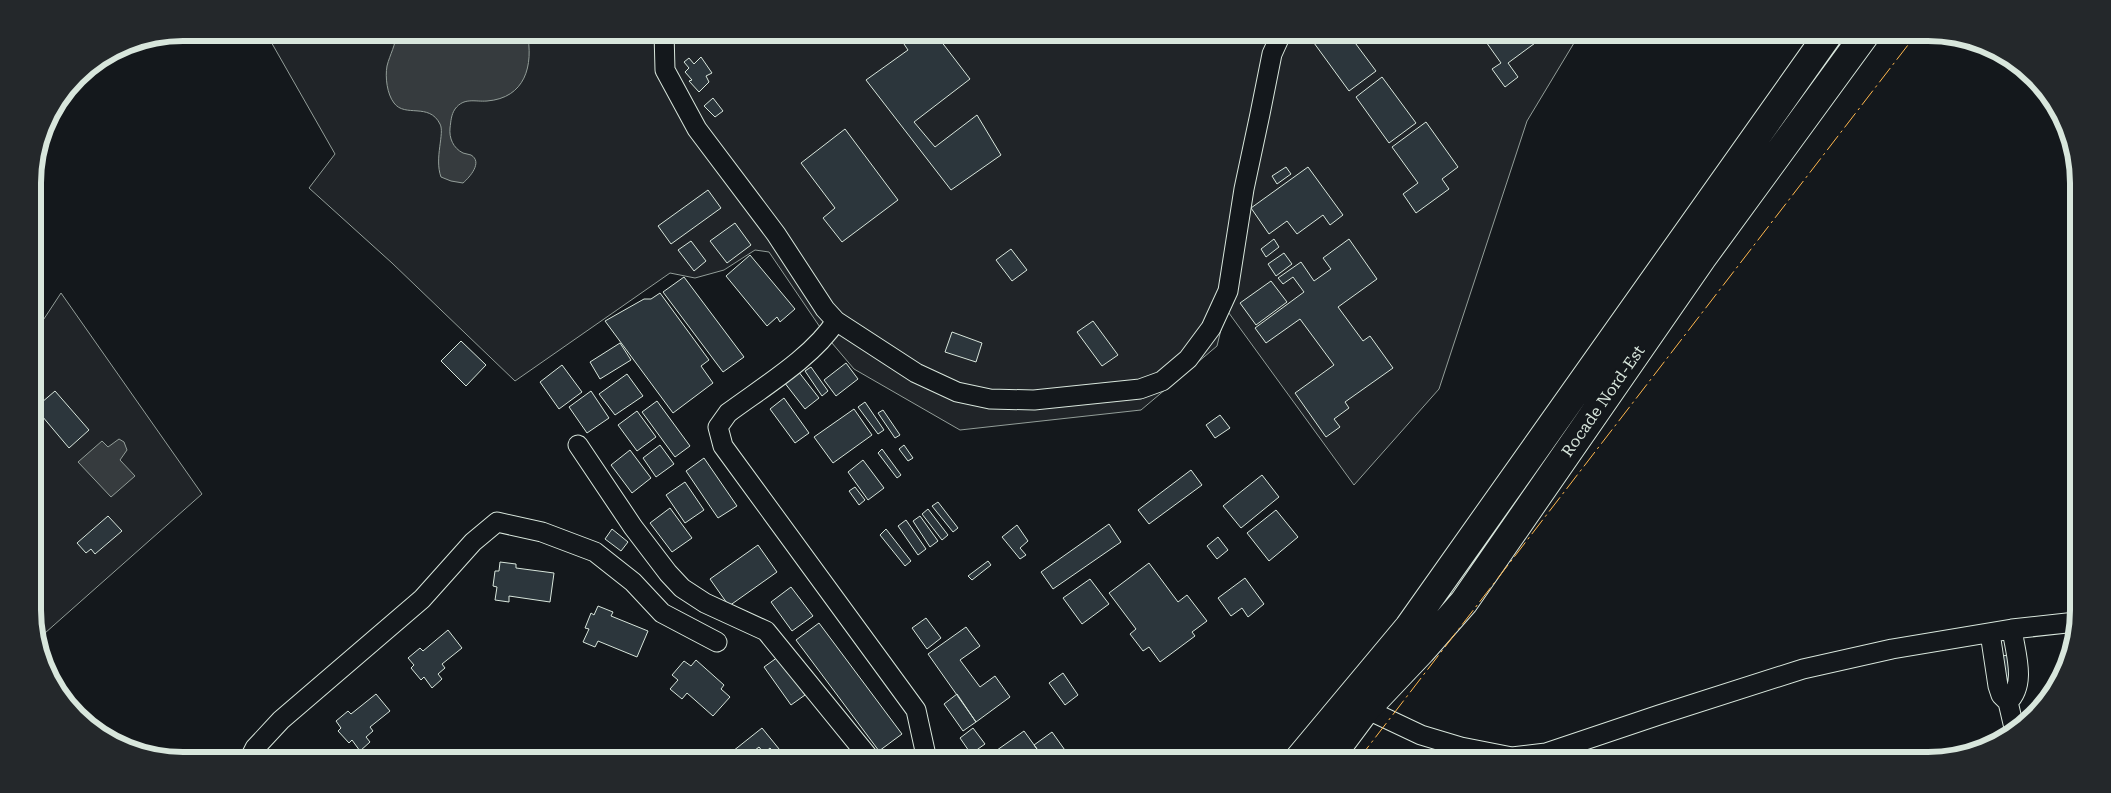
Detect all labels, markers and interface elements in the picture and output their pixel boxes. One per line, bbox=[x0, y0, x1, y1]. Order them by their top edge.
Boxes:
street label: Rocade Nord-Est bbox=[1558, 342, 1648, 460]

